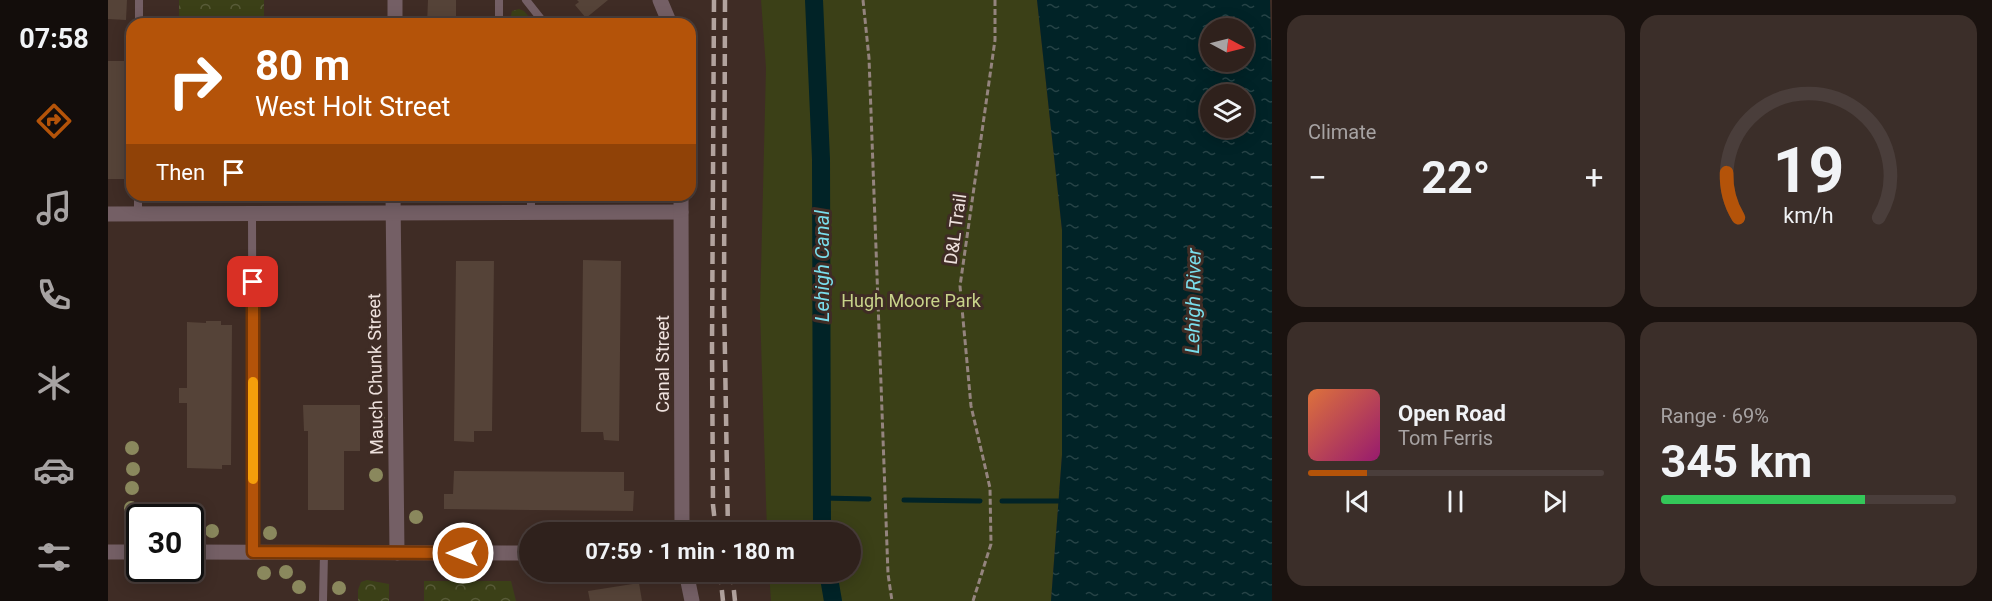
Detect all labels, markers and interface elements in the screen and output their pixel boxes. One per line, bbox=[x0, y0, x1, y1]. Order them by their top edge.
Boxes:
north arrow bbox=[1200, 18, 1254, 72]
map controls bbox=[1200, 18, 1254, 138]
text: 07:58 bbox=[19, 23, 89, 55]
text: 80 m bbox=[255, 41, 350, 90]
icon: right bbox=[156, 42, 234, 120]
button: layers bbox=[1200, 84, 1254, 138]
text: West Holt Street bbox=[255, 91, 450, 123]
icon: directions bbox=[33, 100, 75, 142]
text: Climate bbox=[1308, 120, 1376, 144]
text: 19 bbox=[1772, 134, 1844, 207]
text: 22° bbox=[1421, 151, 1490, 204]
icon: arrive bbox=[217, 156, 250, 189]
text: − bbox=[1308, 158, 1327, 197]
text: + bbox=[1585, 158, 1604, 197]
text: Then bbox=[156, 160, 205, 185]
icon: music bbox=[33, 187, 75, 229]
street label: D&L Trail bbox=[940, 192, 970, 266]
text: km/h bbox=[1783, 203, 1833, 228]
water label: Lehigh Canal bbox=[810, 210, 834, 322]
water label: Lehigh River bbox=[1180, 247, 1206, 354]
pin bbox=[227, 256, 278, 307]
icon: arrive bbox=[236, 265, 269, 298]
icon: phone bbox=[33, 274, 75, 316]
park label: Hugh Moore Park bbox=[841, 290, 982, 311]
street label: Mauch Chunk Street bbox=[363, 293, 387, 455]
street label: Canal Street bbox=[652, 315, 673, 413]
icon: climate bbox=[33, 362, 75, 404]
text: Open Road bbox=[1398, 401, 1506, 426]
text: Range · 69% bbox=[1661, 404, 1769, 428]
text: Tom Ferris bbox=[1398, 426, 1493, 450]
text: 345 km bbox=[1661, 435, 1812, 488]
icon: car bbox=[33, 449, 75, 491]
icon: previous bbox=[1341, 485, 1374, 518]
icon: pause bbox=[1439, 485, 1472, 518]
icon: next bbox=[1538, 485, 1571, 518]
speed limit sign: 30 bbox=[126, 504, 204, 582]
position arrow bbox=[431, 521, 495, 585]
icon: filters bbox=[33, 536, 75, 578]
text: 07:59 · 1 min · 180 m bbox=[585, 539, 795, 564]

